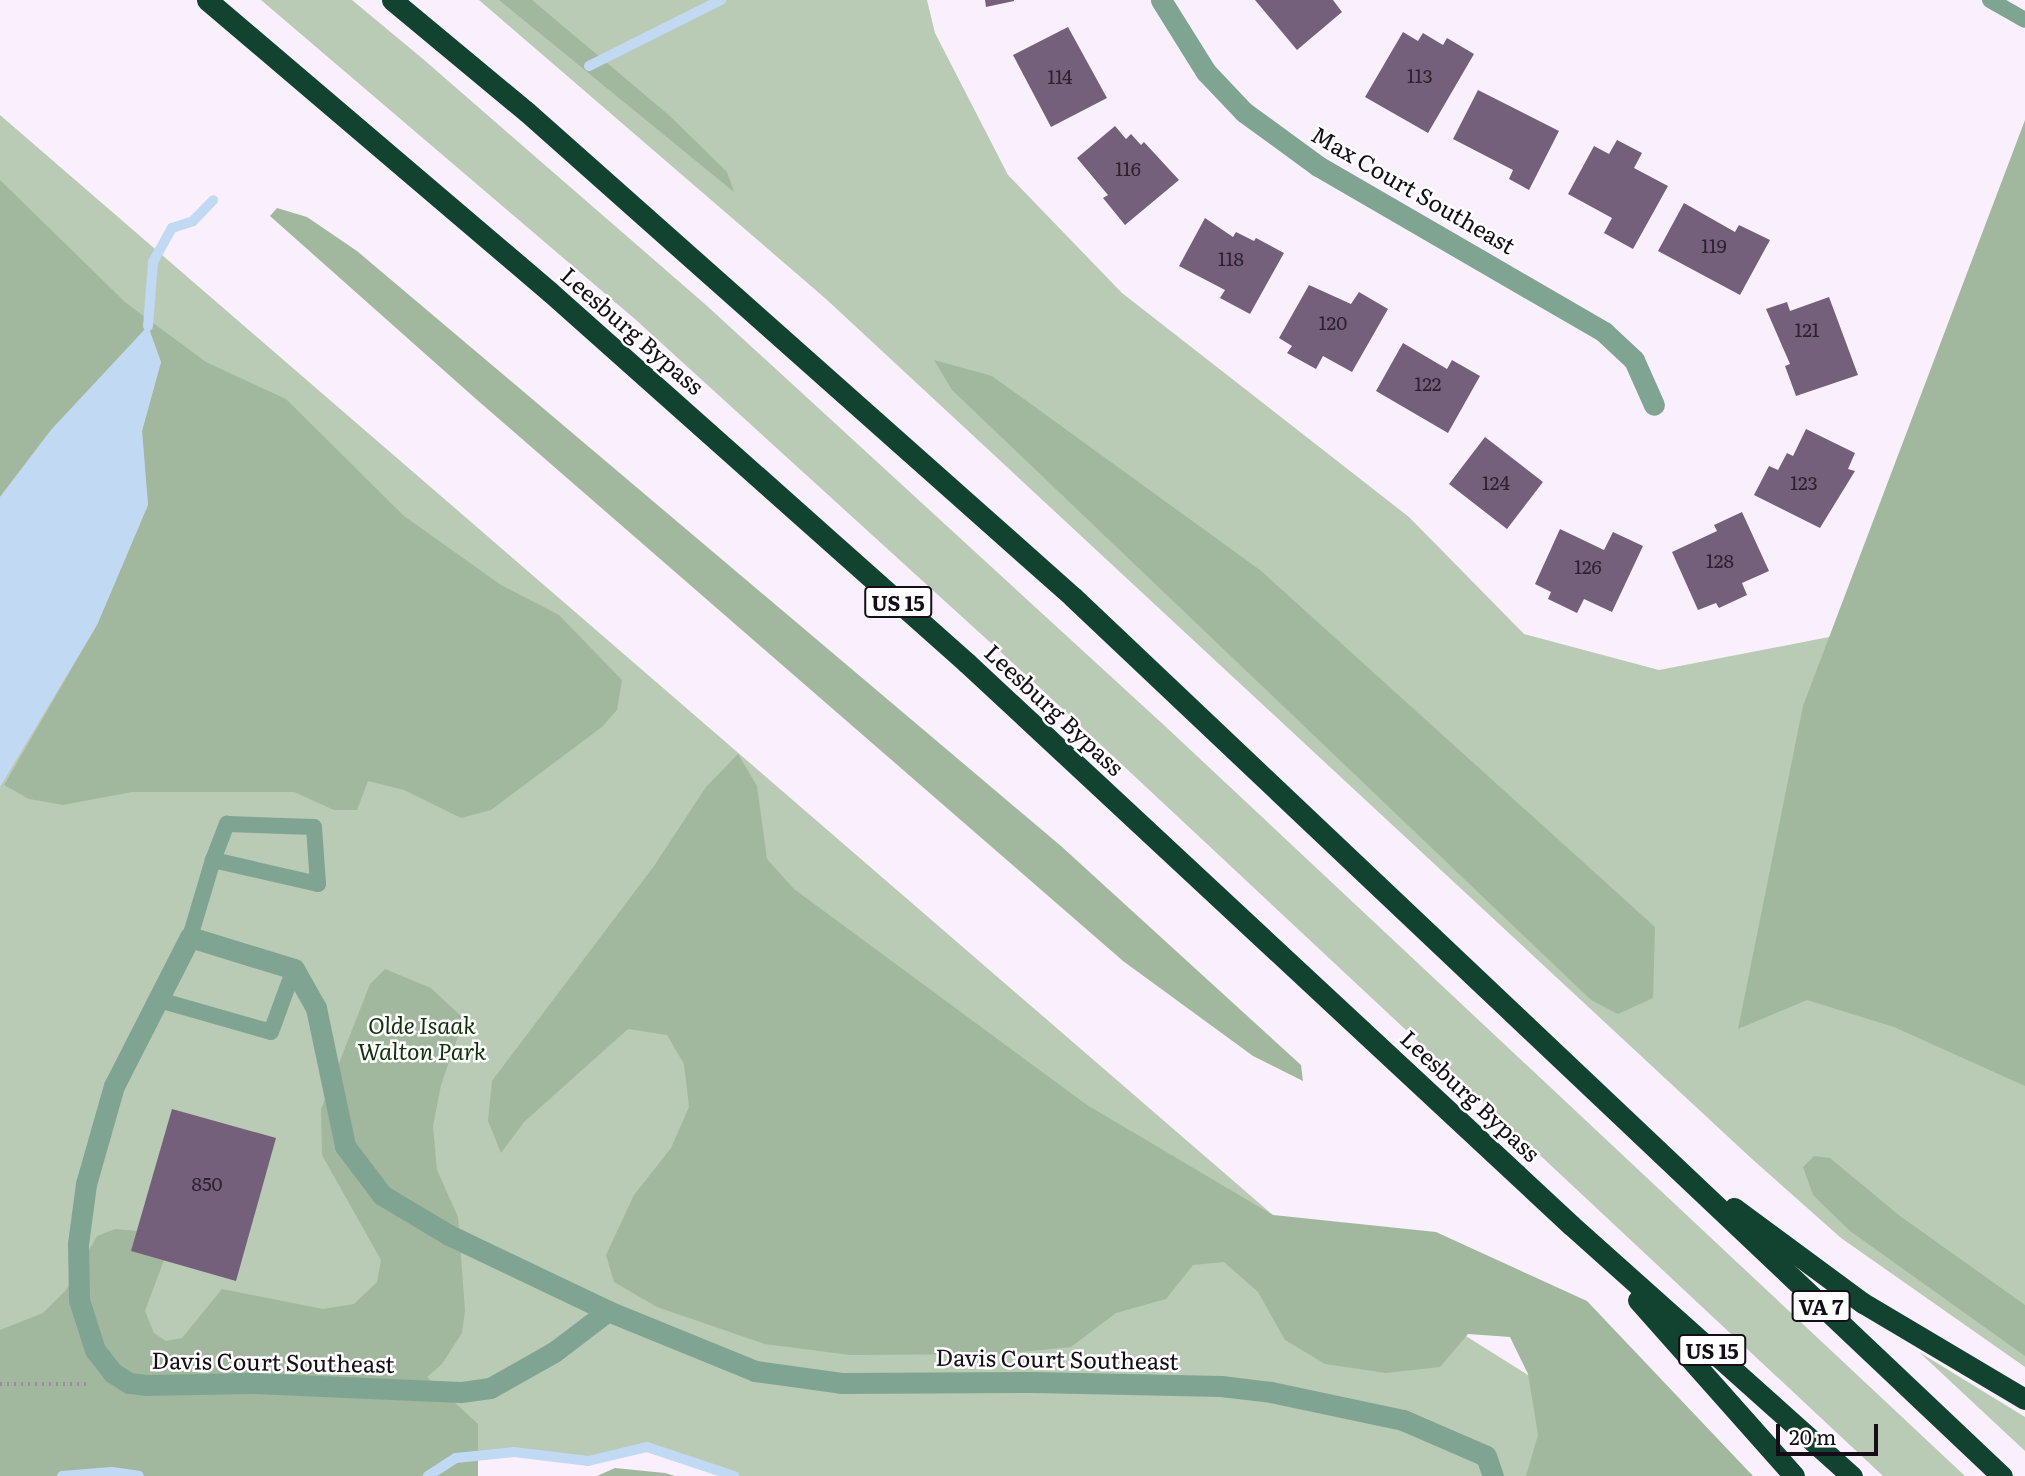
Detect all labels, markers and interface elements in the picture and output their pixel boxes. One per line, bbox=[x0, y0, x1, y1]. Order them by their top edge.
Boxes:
house number: 113 bbox=[1407, 65, 1433, 87]
house number: 114 bbox=[1047, 66, 1073, 88]
street label: Max Court Southeast bbox=[1307, 119, 1521, 259]
house number: 116 bbox=[1115, 158, 1141, 180]
house number: 119 bbox=[1701, 235, 1727, 257]
house number: 118 bbox=[1218, 248, 1244, 270]
street label: Leesburg Bypass bbox=[556, 261, 710, 399]
house number: 120 bbox=[1319, 312, 1347, 334]
house number: 121 bbox=[1794, 319, 1820, 341]
house number: 122 bbox=[1415, 373, 1441, 395]
house number: 124 bbox=[1482, 472, 1510, 494]
house number: 123 bbox=[1790, 472, 1818, 494]
house number: 128 bbox=[1706, 550, 1734, 572]
house number: 126 bbox=[1574, 556, 1602, 578]
road number: US 15 bbox=[863, 584, 933, 620]
street label: Leesburg Bypass bbox=[980, 638, 1130, 780]
park label: Olde Isaak Walton Park bbox=[358, 1010, 486, 1064]
street label: Leesburg Bypass bbox=[1396, 1024, 1546, 1166]
house number: 850 bbox=[191, 1173, 223, 1195]
road number: VA 7 bbox=[1791, 1288, 1851, 1324]
road number: US 15 bbox=[1677, 1332, 1747, 1368]
street label: Davis Court Southeast bbox=[935, 1342, 1179, 1374]
street label: Davis Court Southeast bbox=[151, 1345, 395, 1377]
scale bar bbox=[1780, 1410, 1882, 1454]
text: 20 m bbox=[1789, 1420, 1836, 1451]

